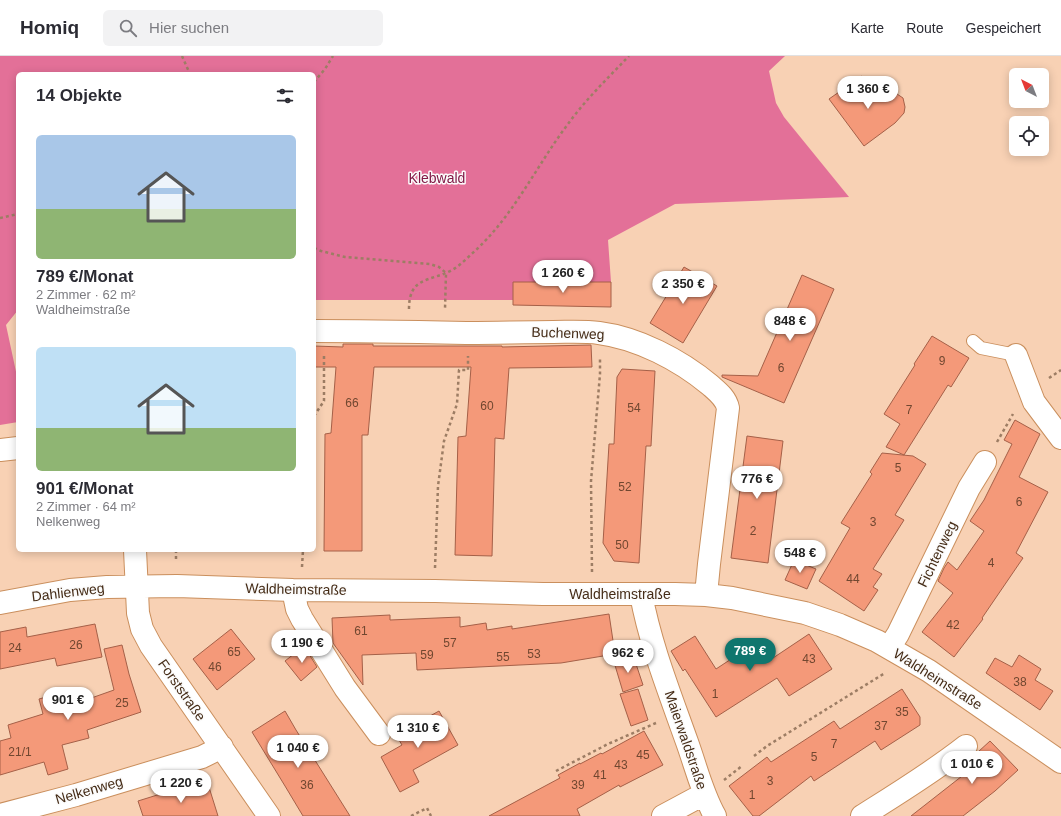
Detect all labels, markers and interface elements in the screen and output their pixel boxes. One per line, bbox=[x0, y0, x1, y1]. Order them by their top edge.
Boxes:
search box bbox=[103, 10, 383, 46]
text: Homiq bbox=[20, 17, 79, 38]
icon: search bbox=[117, 17, 139, 39]
text: Hier suchen bbox=[149, 19, 229, 36]
text: Karte bbox=[851, 20, 884, 36]
text: Route bbox=[906, 20, 944, 36]
text: Gespeichert bbox=[966, 20, 1041, 36]
north arrow bbox=[1009, 68, 1049, 108]
map controls bbox=[1009, 68, 1049, 156]
pin: 1 360 € bbox=[831, 76, 905, 110]
text: 1 360 € bbox=[846, 81, 890, 96]
icon: filters bbox=[274, 85, 296, 107]
text: 14 Objekte bbox=[36, 86, 122, 105]
button: locate bbox=[1009, 116, 1049, 156]
icon: home bbox=[130, 161, 202, 233]
park label: Klebwald bbox=[409, 170, 465, 186]
pin: 1 260 € bbox=[526, 260, 600, 294]
text: 1 260 € bbox=[541, 265, 585, 280]
text: 789 €/Monat bbox=[36, 267, 133, 286]
pin: 2 350 € bbox=[646, 271, 720, 305]
text: 2 350 € bbox=[661, 276, 705, 291]
text: 2 Zimmer · 62 m² bbox=[36, 287, 136, 302]
text: Waldheimstraße bbox=[36, 302, 130, 317]
pin: 848 € bbox=[762, 308, 818, 342]
text: 848 € bbox=[774, 313, 806, 328]
street label: Buchenweg bbox=[531, 324, 605, 342]
house number: 9 bbox=[939, 354, 946, 368]
house number: 6 bbox=[778, 361, 785, 375]
icon: home bbox=[130, 373, 202, 445]
house number: 66 bbox=[345, 396, 359, 410]
house number: 60 bbox=[480, 399, 494, 413]
house number: 54 bbox=[627, 401, 641, 415]
house number: 7 bbox=[906, 403, 913, 417]
house number: 5 bbox=[895, 461, 902, 475]
pin: 776 € bbox=[729, 466, 785, 500]
text: 776 € bbox=[741, 471, 773, 486]
text: 901 €/Monat bbox=[36, 479, 133, 498]
house number: 52 bbox=[618, 480, 632, 494]
house number: 6 bbox=[1016, 495, 1023, 509]
text: 2 Zimmer · 64 m² bbox=[36, 499, 136, 514]
text: Nelkenweg bbox=[36, 514, 100, 529]
house number: 3 bbox=[870, 515, 877, 529]
street label: Fichtenweg bbox=[914, 518, 960, 590]
house number: 2 bbox=[750, 524, 757, 538]
house number: 50 bbox=[615, 538, 629, 552]
pin: 548 € bbox=[772, 540, 828, 574]
text: 548 € bbox=[784, 545, 816, 560]
house number: 4 bbox=[988, 556, 995, 570]
house number: 44 bbox=[846, 572, 860, 586]
street label: Dahlienweg bbox=[31, 580, 105, 604]
street label: Waldheimstraße bbox=[245, 580, 347, 598]
street label: Waldheimstraße bbox=[569, 586, 671, 602]
house number: 42 bbox=[946, 618, 960, 632]
house number: 61 bbox=[354, 624, 368, 638]
pin: 1 190 € bbox=[265, 630, 339, 664]
text: 1 190 € bbox=[280, 635, 324, 650]
house number: 57 bbox=[443, 636, 457, 650]
house number: 26 bbox=[69, 638, 83, 652]
pin: 789 € bbox=[722, 638, 778, 672]
pin: 962 € bbox=[600, 640, 656, 674]
house number: 24 bbox=[8, 641, 22, 655]
text: 789 € bbox=[734, 643, 766, 658]
house number: 65 bbox=[227, 645, 241, 659]
text: 962 € bbox=[612, 645, 644, 660]
street label: Waldheimstraße bbox=[891, 645, 985, 713]
house number: 53 bbox=[527, 647, 541, 661]
house number: 59 bbox=[420, 648, 434, 662]
house number: 55 bbox=[496, 650, 510, 664]
house number: 43 bbox=[802, 652, 816, 666]
street label: Forststraße bbox=[155, 656, 209, 724]
house number: 46 bbox=[208, 660, 222, 674]
house number: 38 bbox=[1013, 675, 1027, 689]
pin: 901 € bbox=[40, 687, 96, 721]
house number: 1 bbox=[712, 687, 719, 701]
street label: Maierwaldstraße bbox=[662, 688, 710, 792]
text: 901 € bbox=[52, 692, 84, 707]
house number: 25 bbox=[115, 696, 129, 710]
house number: 35 bbox=[895, 705, 909, 719]
pin: 1 310 € bbox=[381, 715, 455, 749]
house number: 37 bbox=[874, 719, 888, 733]
text: 1 310 € bbox=[396, 720, 440, 735]
pin: 1 040 € bbox=[261, 735, 335, 769]
house number: 7 bbox=[831, 737, 838, 751]
text: 1 040 € bbox=[276, 740, 320, 755]
house number: 21/1 bbox=[8, 745, 32, 759]
house number: 45 bbox=[636, 748, 650, 762]
house number: 5 bbox=[811, 750, 818, 764]
pin: 1 010 € bbox=[935, 751, 1009, 785]
text: 1 010 € bbox=[950, 756, 994, 771]
house number: 43 bbox=[614, 758, 628, 772]
house number: 41 bbox=[593, 768, 607, 782]
pin: 1 220 € bbox=[144, 770, 218, 804]
street label: Nelkenweg bbox=[54, 773, 124, 807]
house number: 3 bbox=[767, 774, 774, 788]
text: 1 220 € bbox=[159, 775, 203, 790]
house number: 36 bbox=[300, 778, 314, 792]
house number: 39 bbox=[571, 778, 585, 792]
house number: 1 bbox=[749, 788, 756, 802]

